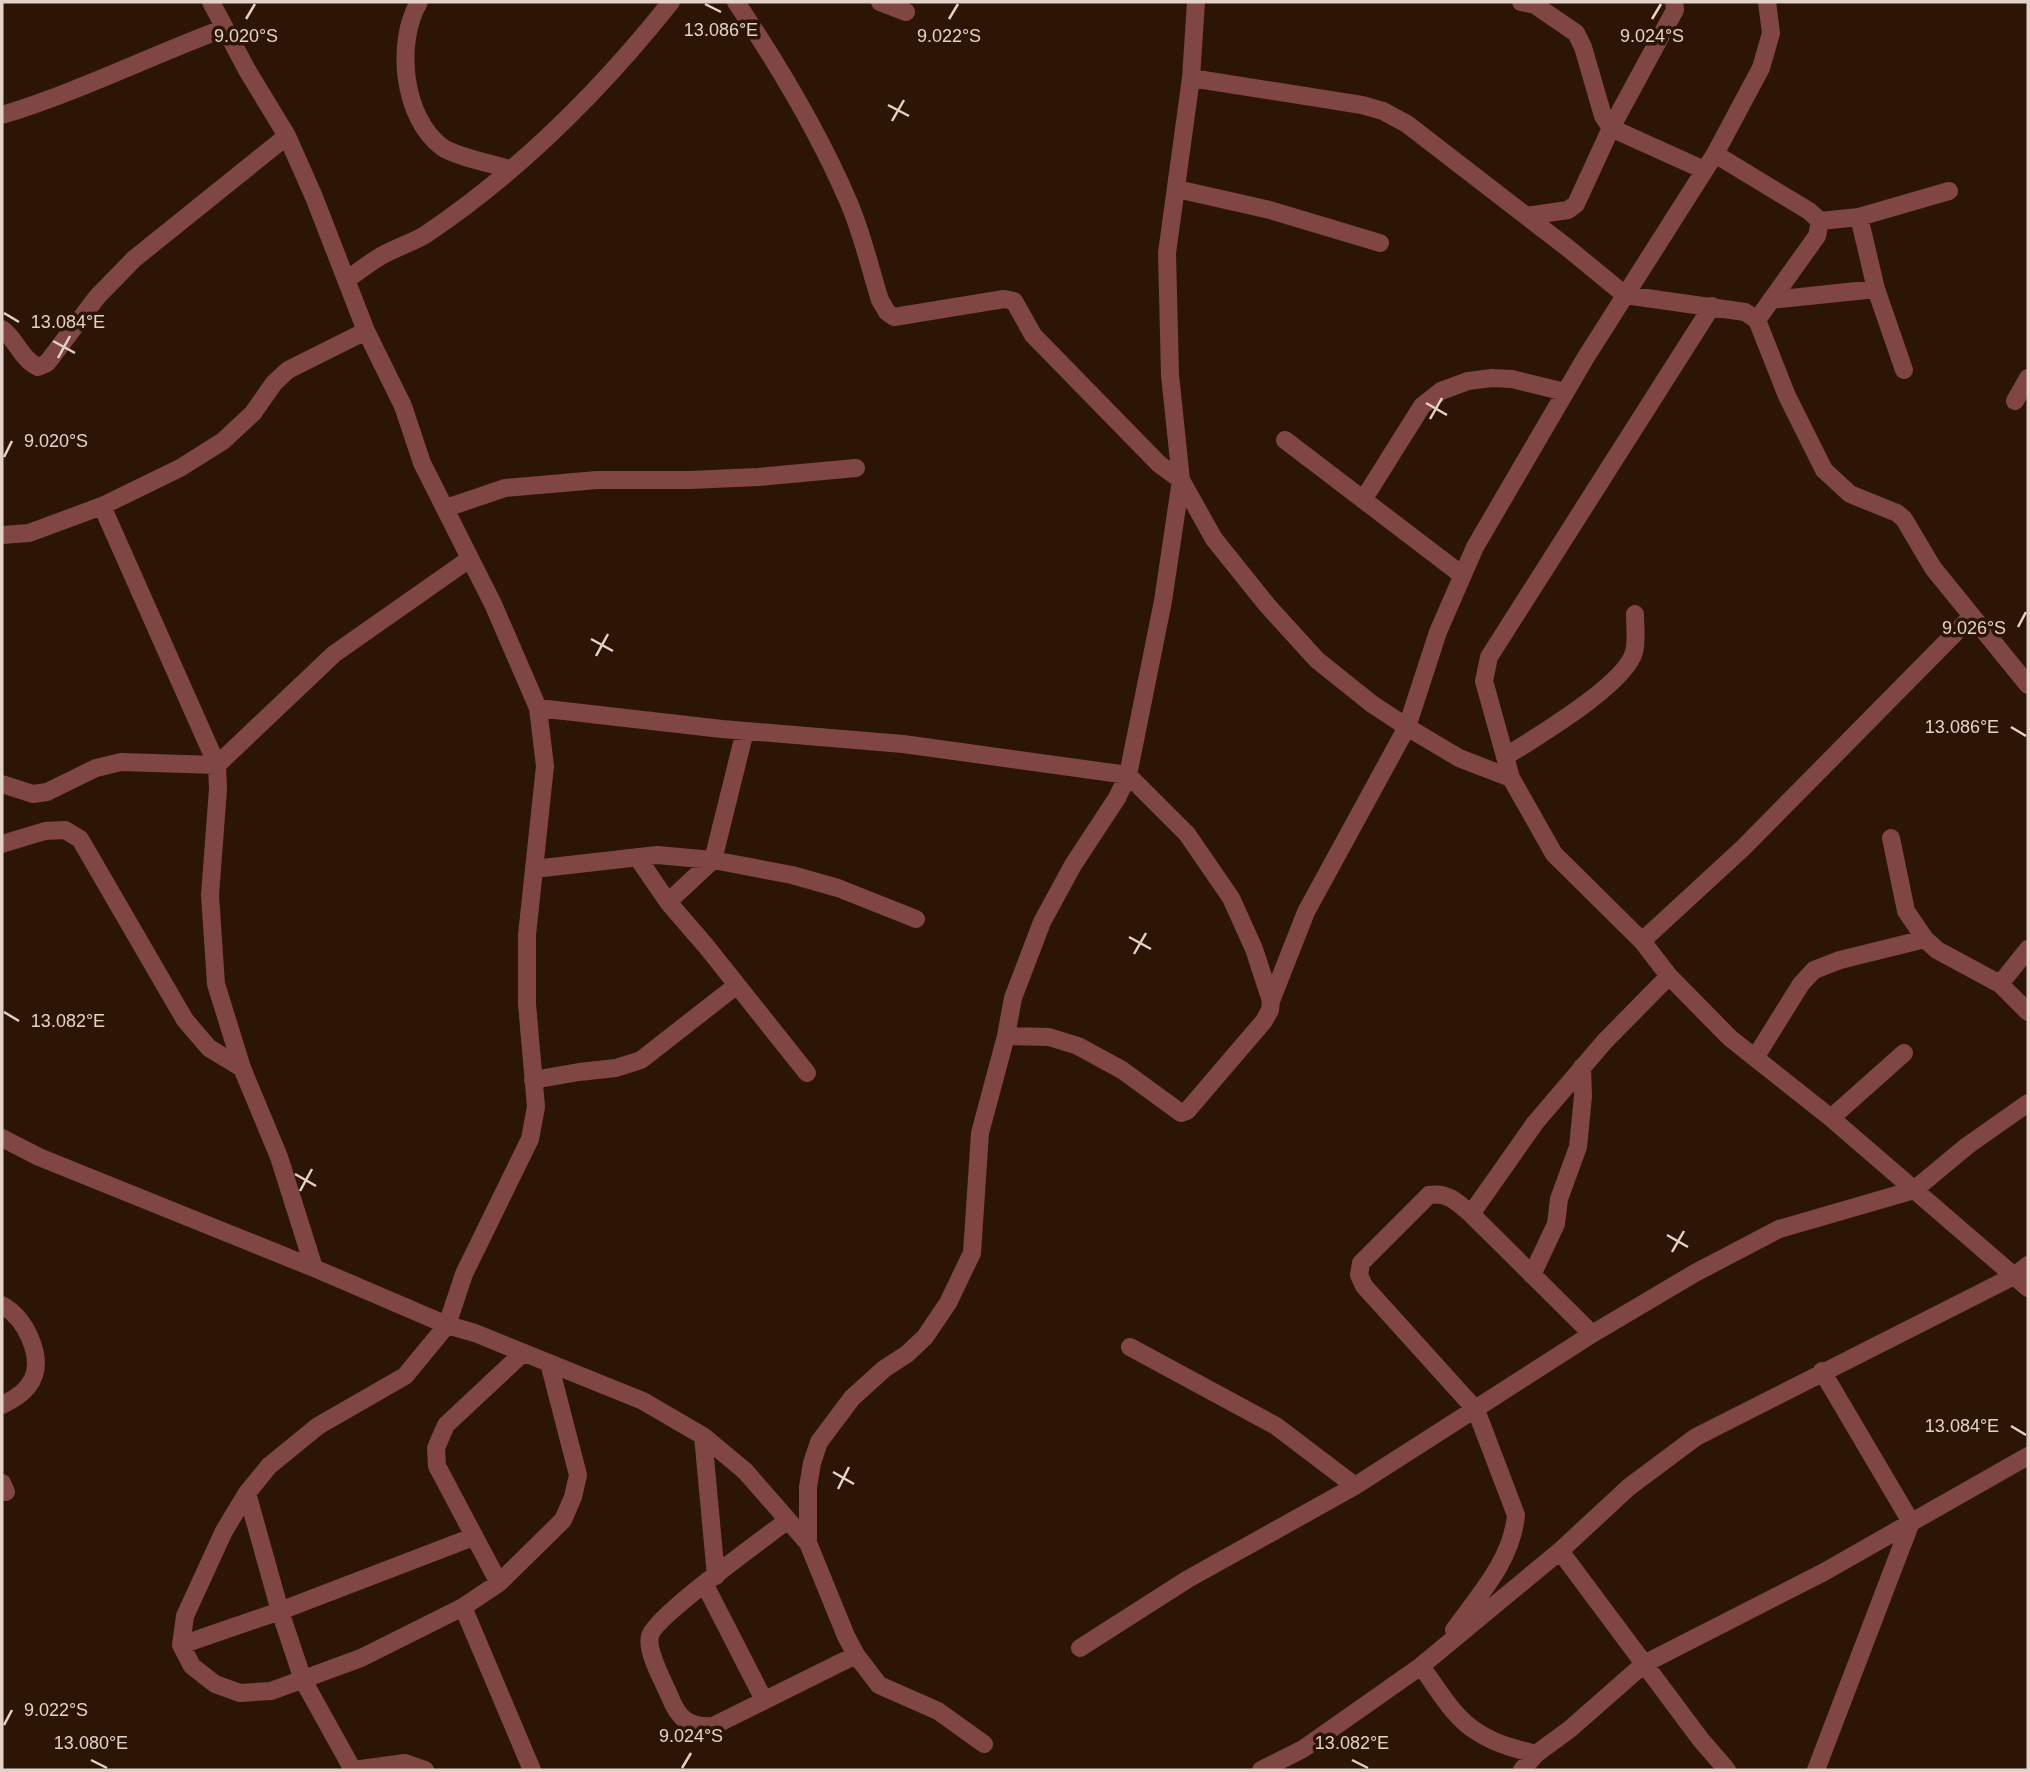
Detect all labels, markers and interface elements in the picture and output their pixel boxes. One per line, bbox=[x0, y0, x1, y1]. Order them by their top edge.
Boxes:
text: 13.086°E bbox=[684, 20, 758, 40]
text: 9.020°S bbox=[214, 26, 278, 46]
text: 9.022°S bbox=[917, 26, 981, 46]
text: 9.024°S bbox=[1620, 26, 1684, 46]
text: 13.084°E bbox=[31, 312, 105, 332]
text: 9.020°S bbox=[24, 431, 88, 451]
text: 9.026°S bbox=[1942, 618, 2006, 638]
text: 13.086°E bbox=[1925, 717, 1999, 737]
text: 13.082°E bbox=[31, 1011, 105, 1031]
text: 13.084°E bbox=[1925, 1416, 1999, 1436]
text: 9.022°S bbox=[24, 1700, 88, 1720]
text: 9.024°S bbox=[659, 1726, 723, 1746]
text: 13.080°E bbox=[54, 1733, 128, 1753]
text: 13.082°E bbox=[1315, 1733, 1389, 1753]

